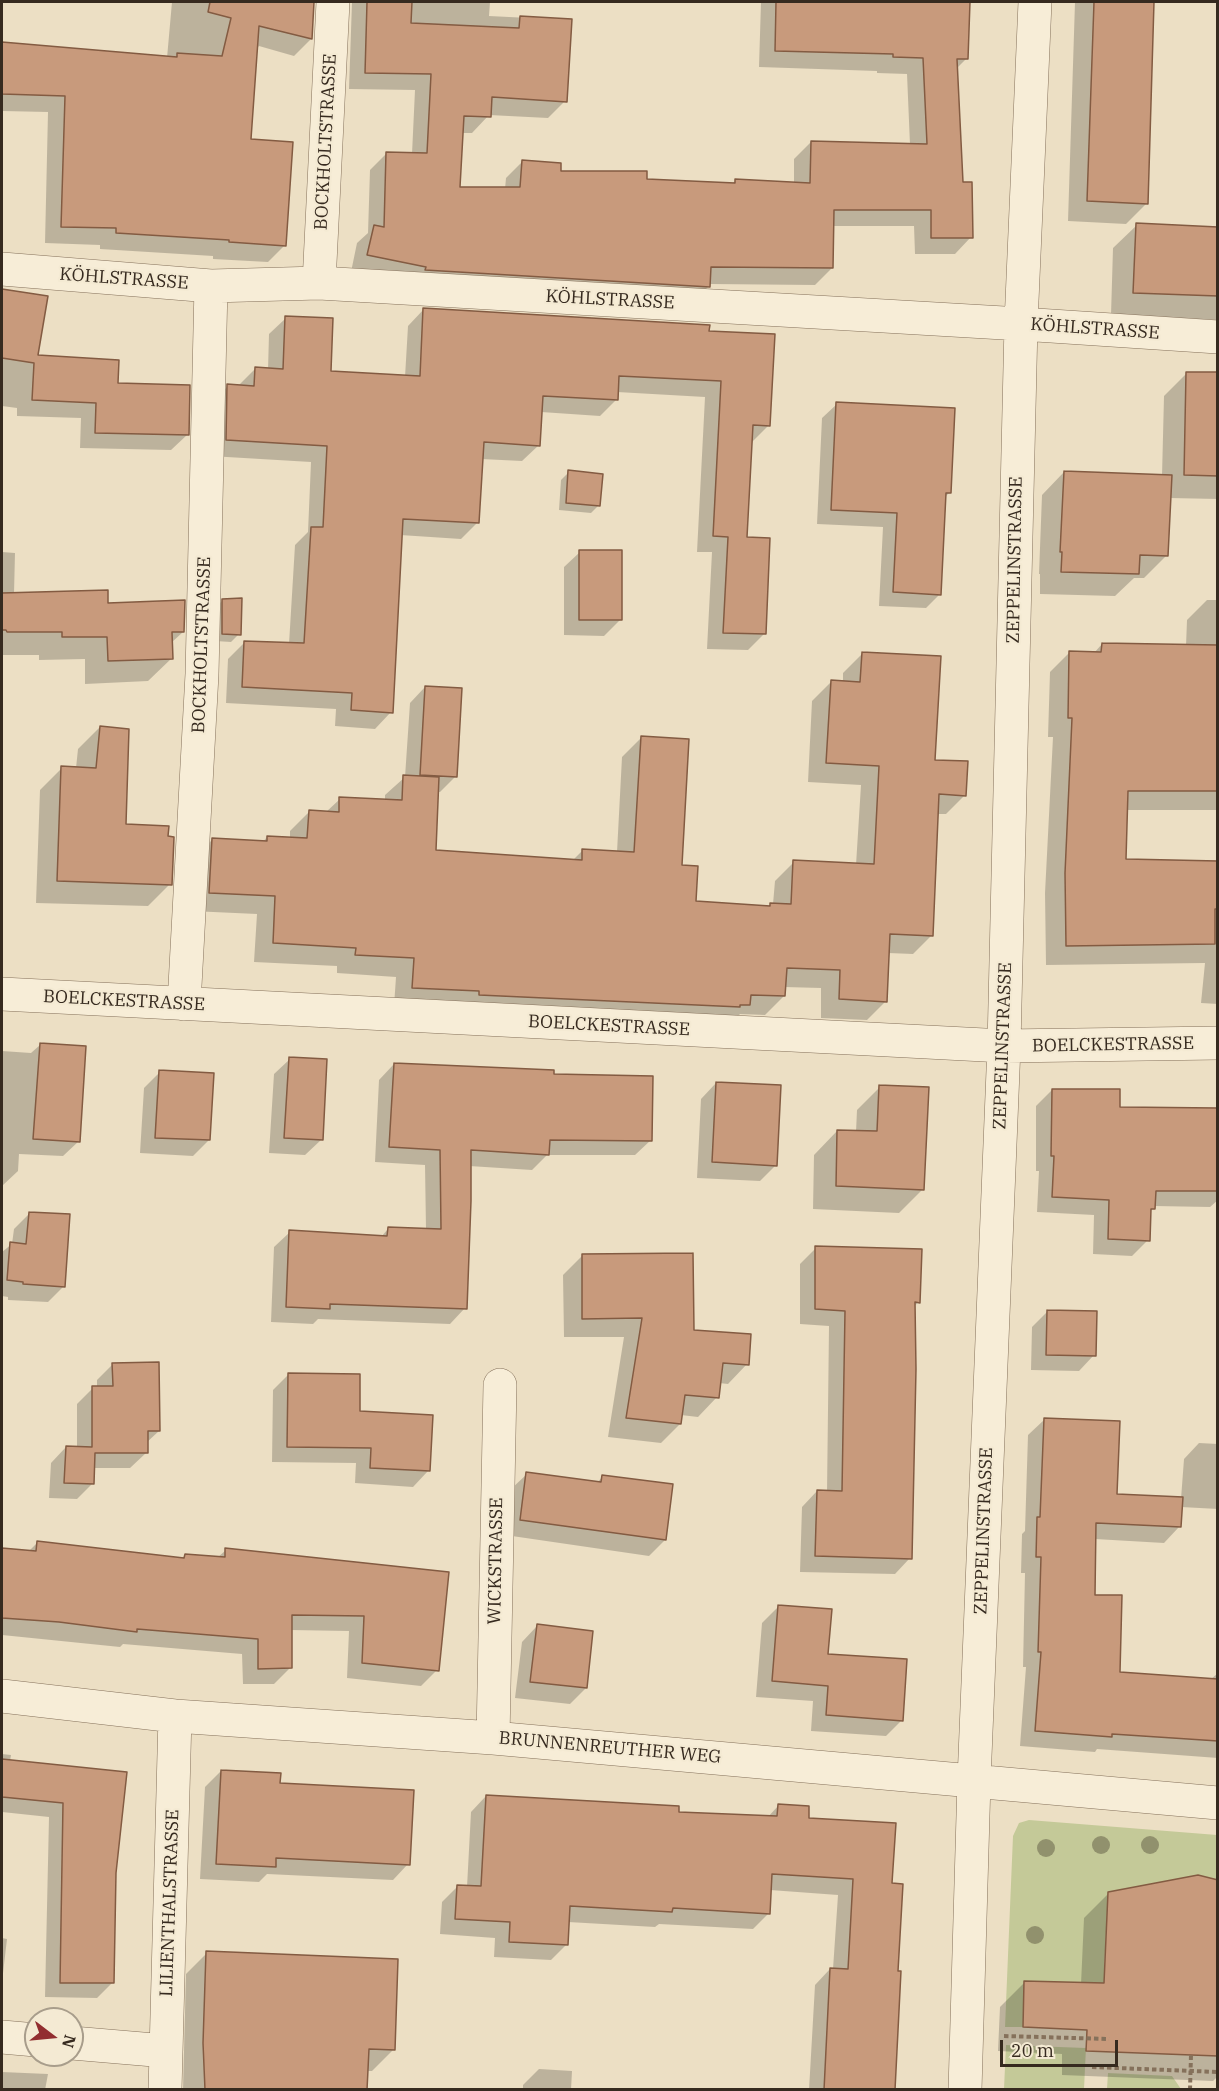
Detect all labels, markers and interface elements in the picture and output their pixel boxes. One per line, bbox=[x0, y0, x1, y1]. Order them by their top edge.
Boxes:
street label: BOCKHOLTSTRASSE bbox=[311, 53, 341, 231]
street label: KÖHLSTRASSE bbox=[59, 264, 189, 294]
street label: KÖHLSTRASSE bbox=[545, 286, 675, 314]
street label: KÖHLSTRASSE bbox=[1030, 314, 1160, 344]
street label: ZEPPELINSTRASSE bbox=[1003, 476, 1027, 644]
street label: BOCKHOLTSTRASSE bbox=[188, 556, 216, 734]
street label: ZEPPELINSTRASSE bbox=[989, 962, 1017, 1130]
street label: BOELCKESTRASSE bbox=[42, 986, 206, 1016]
street label: BOELCKESTRASSE bbox=[527, 1011, 691, 1041]
street label: BOELCKESTRASSE bbox=[1032, 1033, 1194, 1057]
street label: ZEPPELINSTRASSE bbox=[970, 1447, 998, 1615]
street label: WICKSTRASSE bbox=[484, 1497, 508, 1625]
street label: BRUNNENREUTHER WEG bbox=[498, 1728, 722, 1768]
street label: LILIENTHALSTRASSE bbox=[156, 1809, 184, 1997]
north arrow bbox=[24, 2007, 84, 2067]
scale bar bbox=[1003, 2028, 1122, 2066]
text: N bbox=[58, 2033, 81, 2050]
text: 20 m bbox=[1011, 2039, 1054, 2062]

